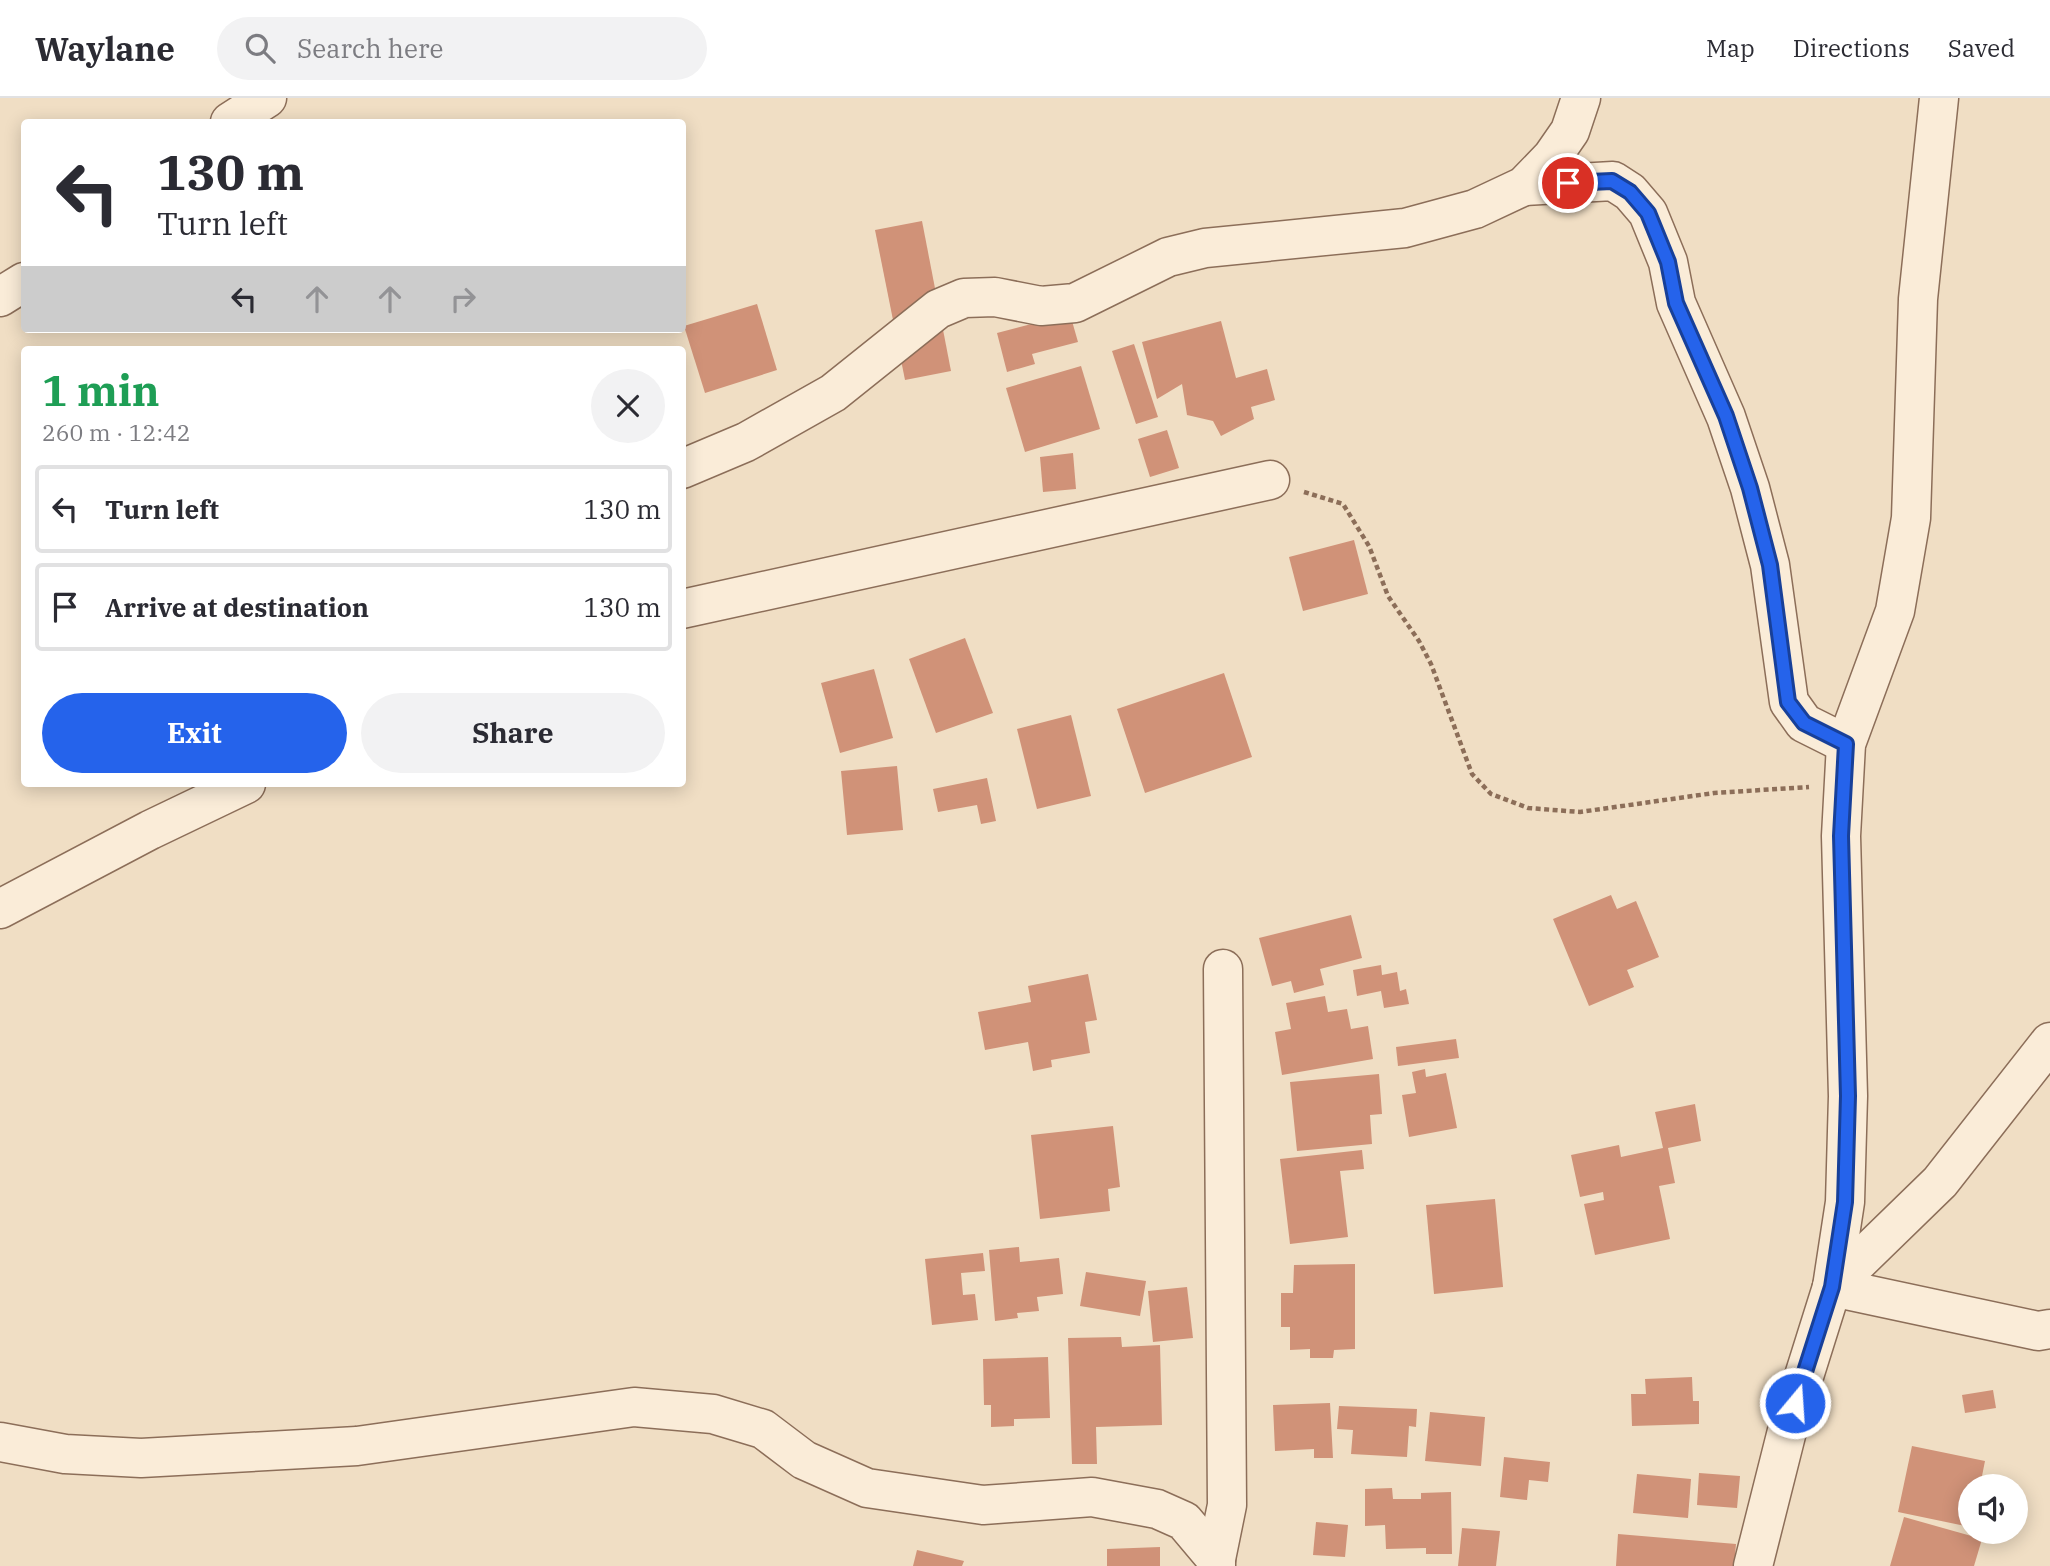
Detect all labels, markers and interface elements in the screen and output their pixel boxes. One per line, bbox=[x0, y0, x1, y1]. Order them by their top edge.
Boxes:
search box bbox=[217, 17, 707, 80]
text: Waylane bbox=[35, 27, 175, 70]
icon: search bbox=[241, 29, 279, 67]
text: Search here bbox=[297, 31, 443, 65]
text: Map bbox=[1706, 32, 1755, 64]
text: Directions bbox=[1793, 32, 1910, 64]
text: Saved bbox=[1948, 32, 2015, 64]
text: 130 m bbox=[157, 140, 304, 203]
icon: left bbox=[42, 147, 133, 238]
pin bbox=[1538, 153, 1598, 213]
icon: arrive bbox=[1549, 164, 1587, 202]
text: Turn left bbox=[157, 202, 288, 244]
icon: left bbox=[225, 280, 263, 318]
icon: ahead bbox=[298, 280, 336, 318]
icon: ahead bbox=[371, 280, 409, 318]
icon: right bbox=[444, 280, 482, 318]
text: 1 min bbox=[42, 363, 160, 418]
button: close bbox=[591, 369, 665, 443]
text: 260 m · 12:42 bbox=[42, 417, 191, 447]
icon: left bbox=[46, 490, 84, 528]
text: Turn left bbox=[105, 492, 219, 526]
text: 130 m bbox=[583, 492, 661, 526]
icon: arrive bbox=[46, 588, 84, 626]
text: Arrive at destination bbox=[105, 590, 369, 624]
text: 130 m bbox=[583, 590, 661, 624]
button: Exit bbox=[42, 693, 347, 773]
button: Share bbox=[361, 693, 665, 773]
position arrow bbox=[1758, 1366, 1832, 1440]
map controls bbox=[1958, 1474, 2028, 1544]
button: sound bbox=[1958, 1474, 2028, 1544]

